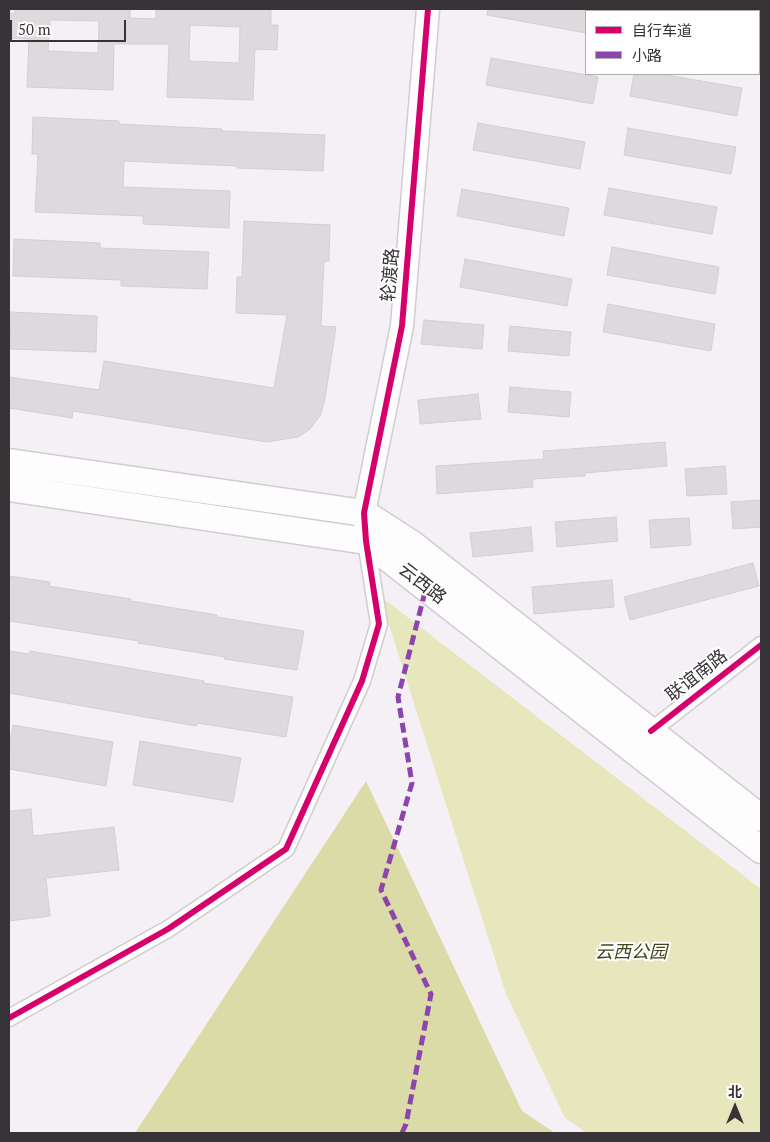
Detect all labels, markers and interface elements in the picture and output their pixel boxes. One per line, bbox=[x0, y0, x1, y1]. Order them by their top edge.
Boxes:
scale bar bbox=[12, 10, 129, 42]
legend bbox=[585, 10, 760, 75]
text: 50 m bbox=[18, 19, 51, 39]
text: 自行车道 bbox=[632, 20, 692, 40]
text: 小路 bbox=[632, 45, 662, 65]
street label: 轮渡路 bbox=[378, 247, 404, 303]
street label: 云西路 bbox=[394, 559, 450, 609]
street label: 联谊南路 bbox=[662, 645, 732, 707]
park label: 云西公园 bbox=[595, 942, 667, 964]
north arrow bbox=[710, 1082, 760, 1132]
text: 北 bbox=[728, 1082, 742, 1101]

